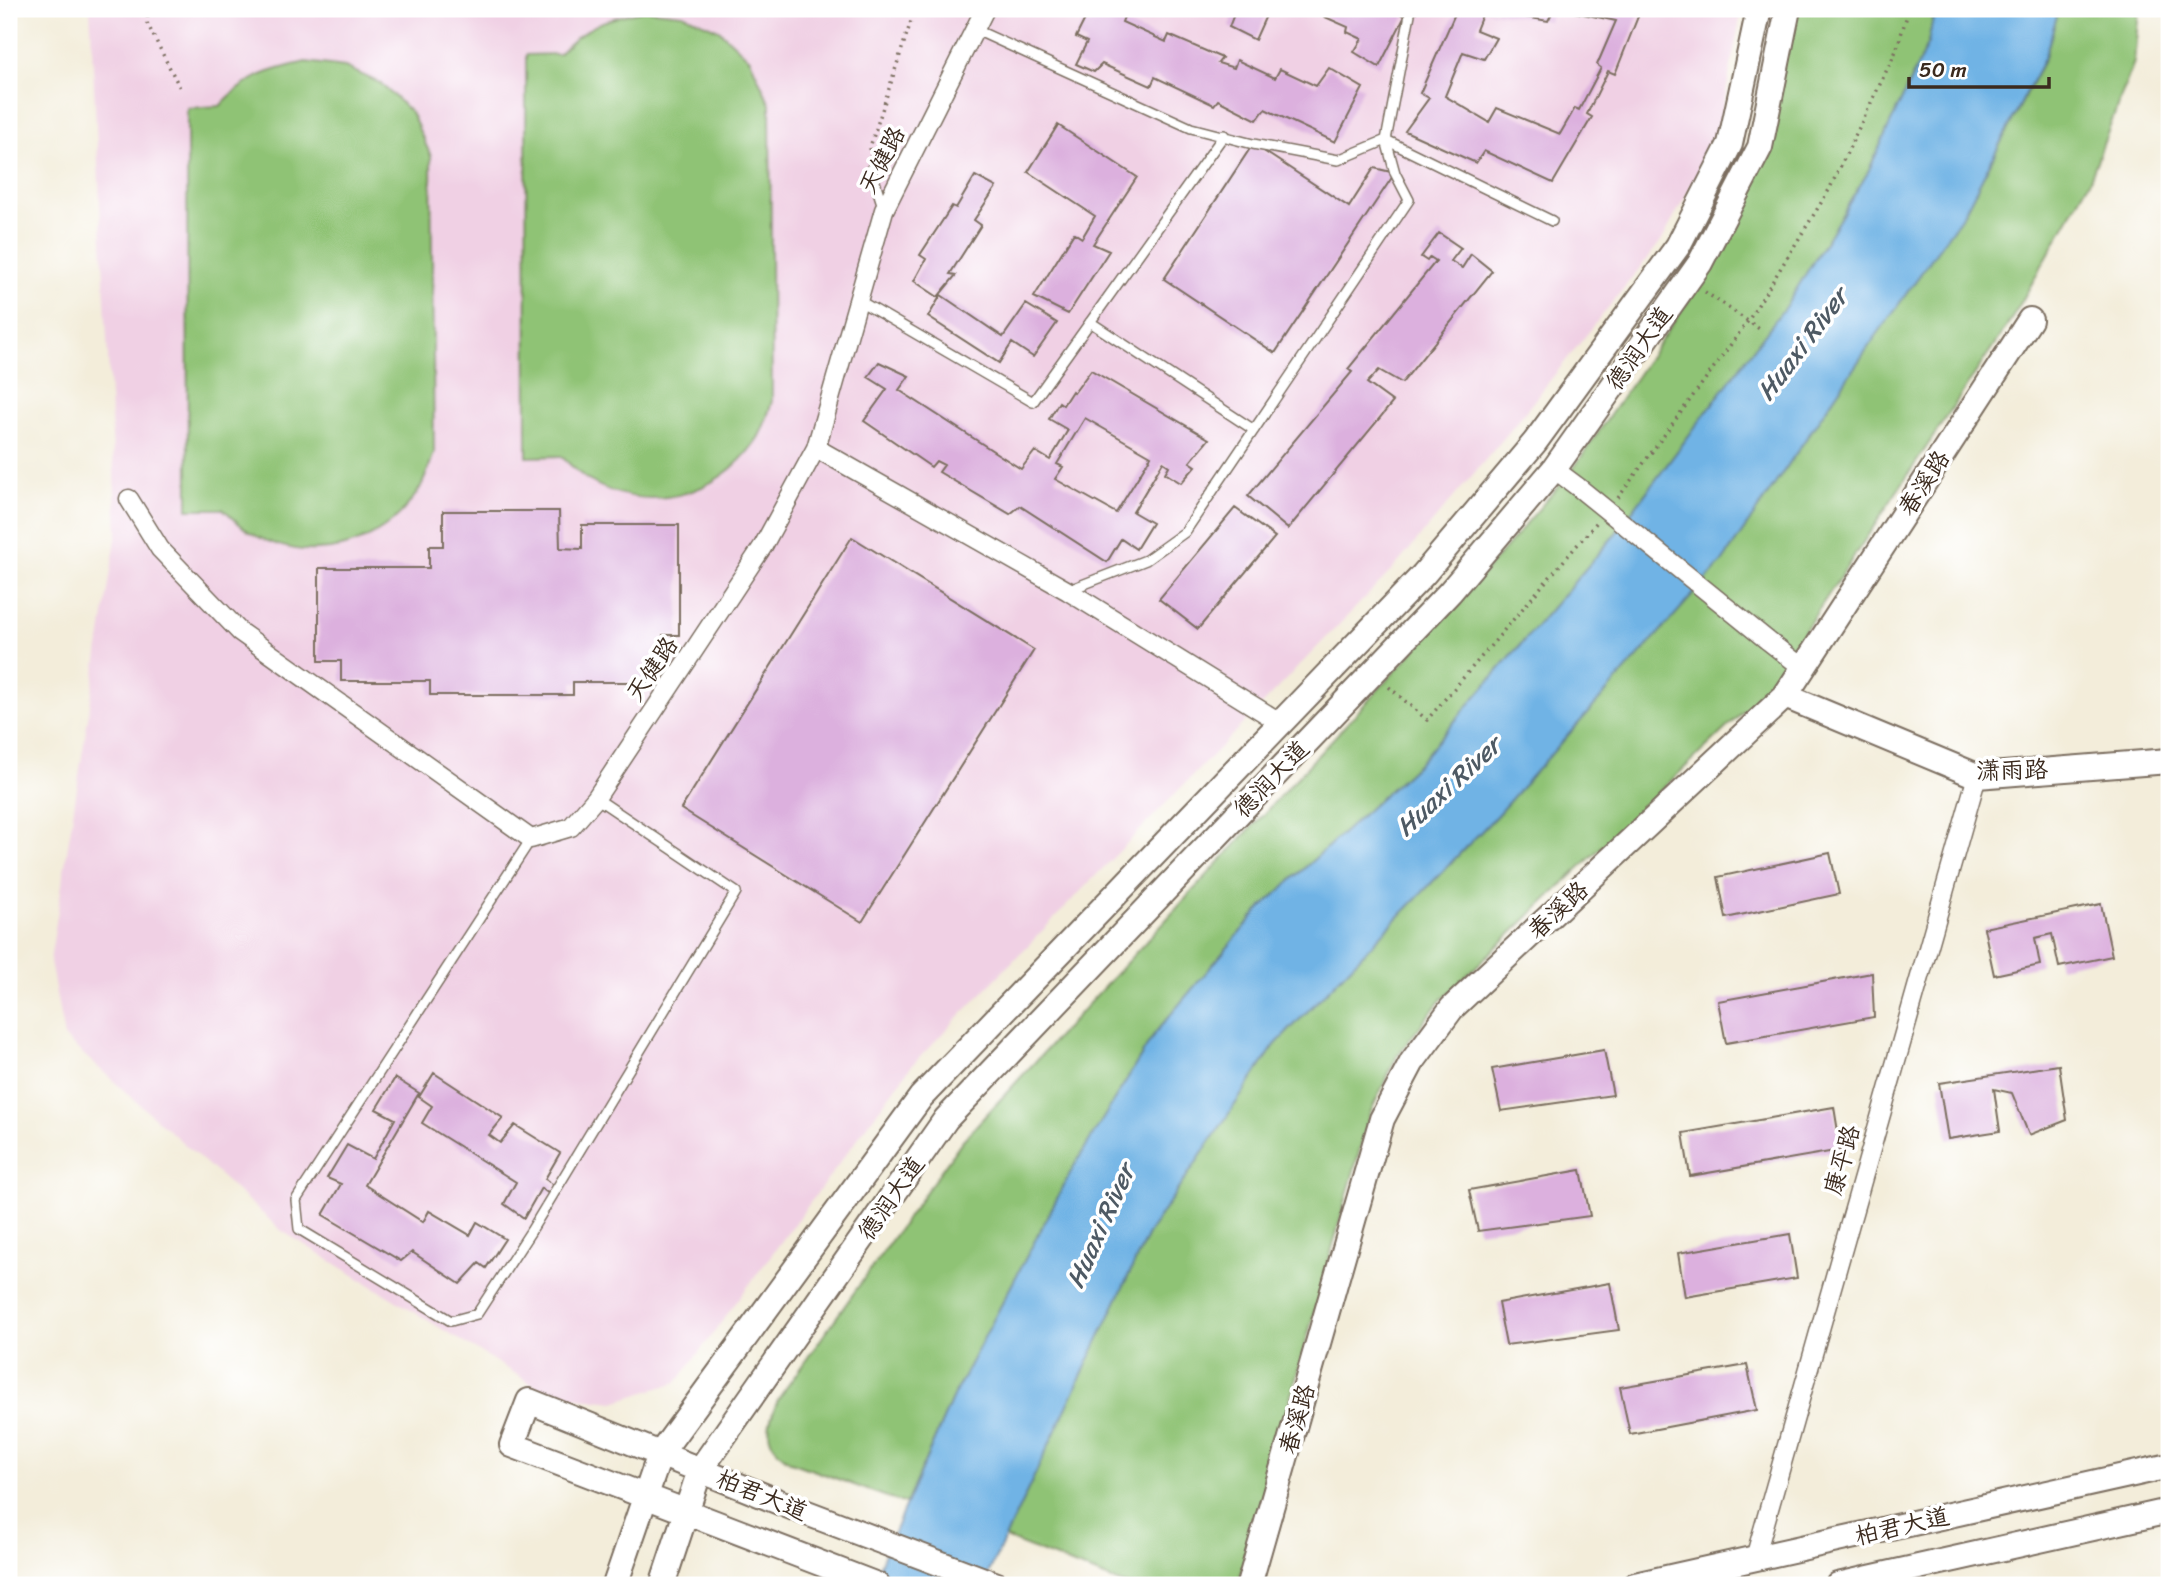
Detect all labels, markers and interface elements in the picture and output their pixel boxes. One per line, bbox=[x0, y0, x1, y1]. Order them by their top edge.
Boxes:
scale bar bbox=[1909, 46, 2048, 90]
text: 50 m bbox=[1919, 51, 1967, 89]
street label: 天健路 bbox=[847, 118, 917, 202]
water label: Huaxi River bbox=[1744, 274, 1863, 410]
street label: 德润大道 bbox=[1594, 297, 1684, 399]
street label: 春溪路 bbox=[1887, 441, 1961, 525]
street label: 天健路 bbox=[614, 627, 690, 711]
water label: Huaxi River bbox=[1384, 721, 1515, 848]
street label: 德润大道 bbox=[1223, 730, 1319, 828]
street label: 潇雨路 bbox=[1976, 748, 2048, 792]
street label: 春溪路 bbox=[1517, 870, 1599, 950]
street label: 康平路 bbox=[1812, 1120, 1872, 1200]
street label: 德润大道 bbox=[846, 1147, 936, 1249]
water label: Huaxi River bbox=[1052, 1153, 1150, 1296]
street label: 春溪路 bbox=[1267, 1379, 1327, 1459]
street label: 柏君大道 bbox=[710, 1458, 814, 1532]
street label: 柏君大道 bbox=[1851, 1495, 1953, 1557]

